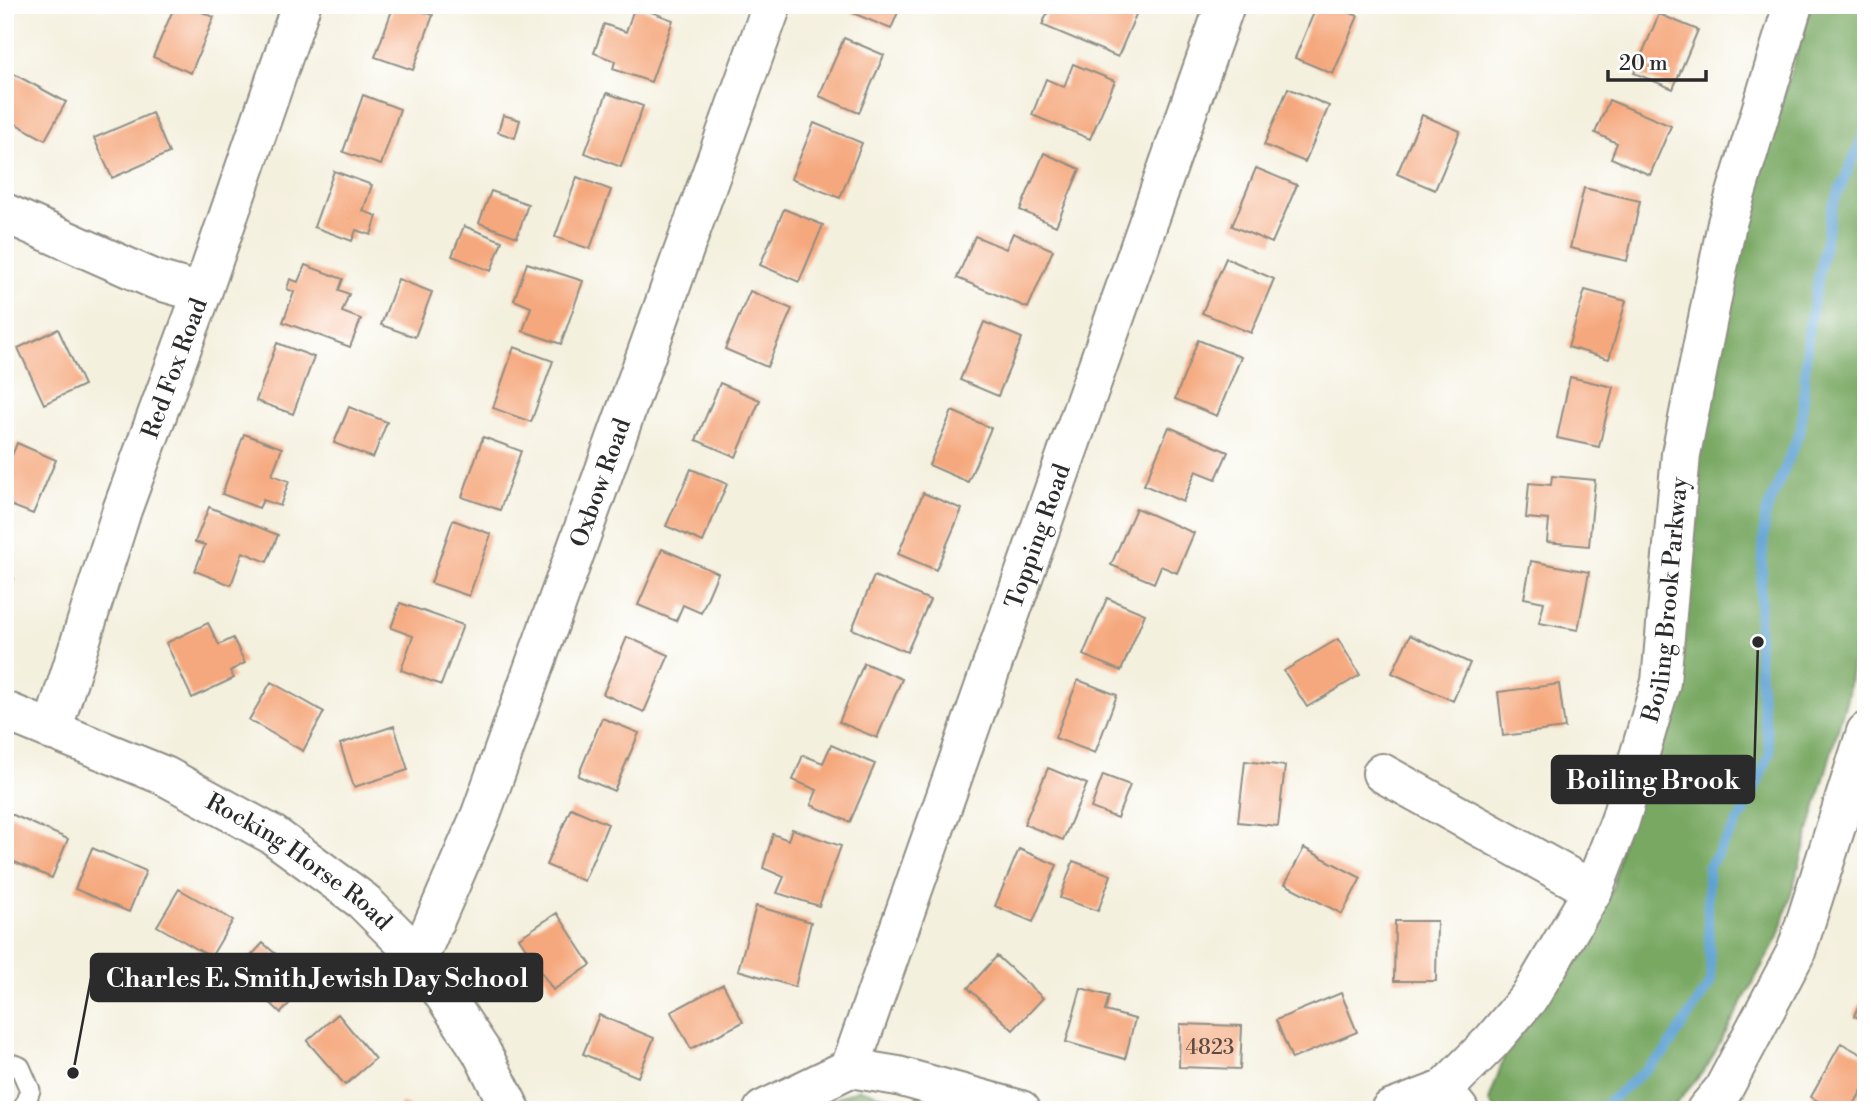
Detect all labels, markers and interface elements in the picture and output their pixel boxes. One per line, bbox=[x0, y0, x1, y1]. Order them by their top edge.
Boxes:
scale bar bbox=[1608, 38, 1706, 82]
text: 20 m bbox=[1619, 51, 1668, 77]
street label: Red Fox Road bbox=[136, 294, 215, 443]
street label: Oxbow Road bbox=[564, 414, 638, 552]
street label: Topping Road bbox=[999, 460, 1078, 613]
street label: Boiling Brook Parkway bbox=[1636, 475, 1695, 727]
callout: Boiling Brook bbox=[1552, 756, 1754, 803]
text: Boiling Brook bbox=[1566, 765, 1741, 797]
street label: Rocking Horse Road bbox=[200, 787, 398, 937]
callout: Charles E. Smith Jewish Day School bbox=[91, 954, 542, 1001]
text: Charles E. Smith Jewish Day School bbox=[106, 963, 529, 995]
house number: 4823 bbox=[1186, 1035, 1234, 1061]

